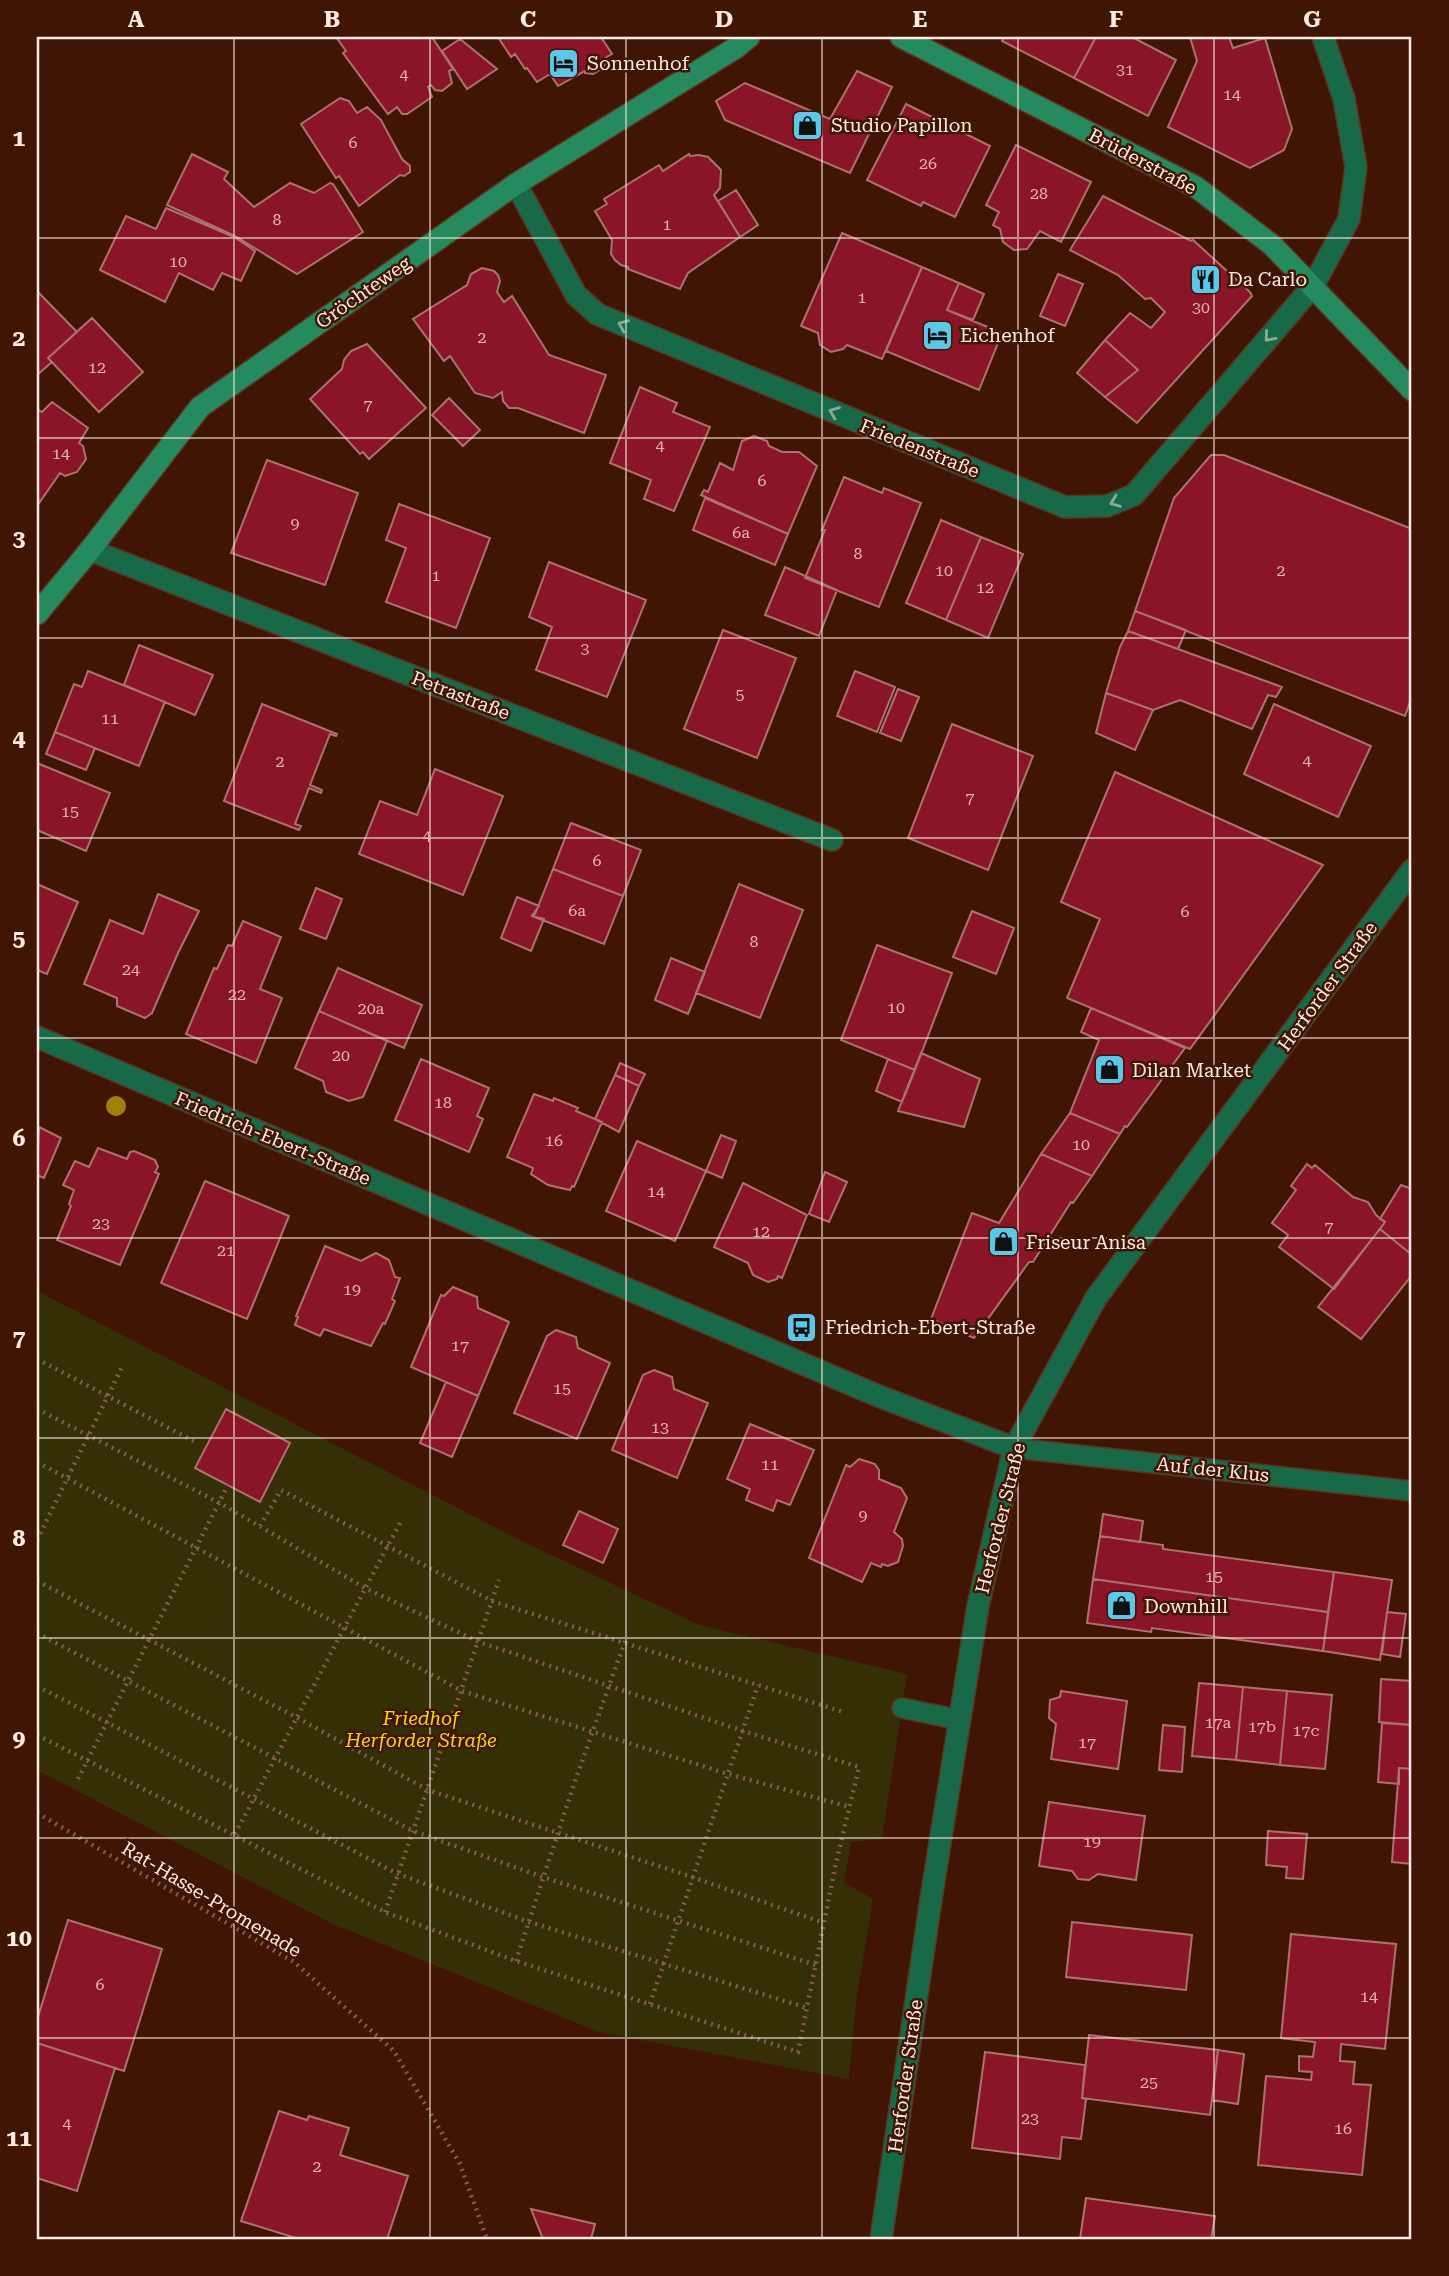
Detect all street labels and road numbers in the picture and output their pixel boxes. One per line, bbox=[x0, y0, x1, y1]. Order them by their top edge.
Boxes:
street label: Brüderstraße bbox=[1085, 123, 1201, 200]
street label: Gröchteweg bbox=[311, 251, 415, 334]
street label: Friedenstraße bbox=[857, 414, 983, 483]
street label: Petrastraße bbox=[408, 666, 513, 725]
street label: Herforder Straße bbox=[1273, 917, 1382, 1056]
street label: Friedrich-Ebert-Straße bbox=[171, 1087, 374, 1190]
street label: Herforder Straße bbox=[971, 1440, 1030, 1596]
street label: Auf der Klus bbox=[1156, 1452, 1270, 1487]
street label: Rat-Hasse-Promenade bbox=[118, 1837, 306, 1962]
street label: Herforder Straße bbox=[883, 1998, 928, 2154]

